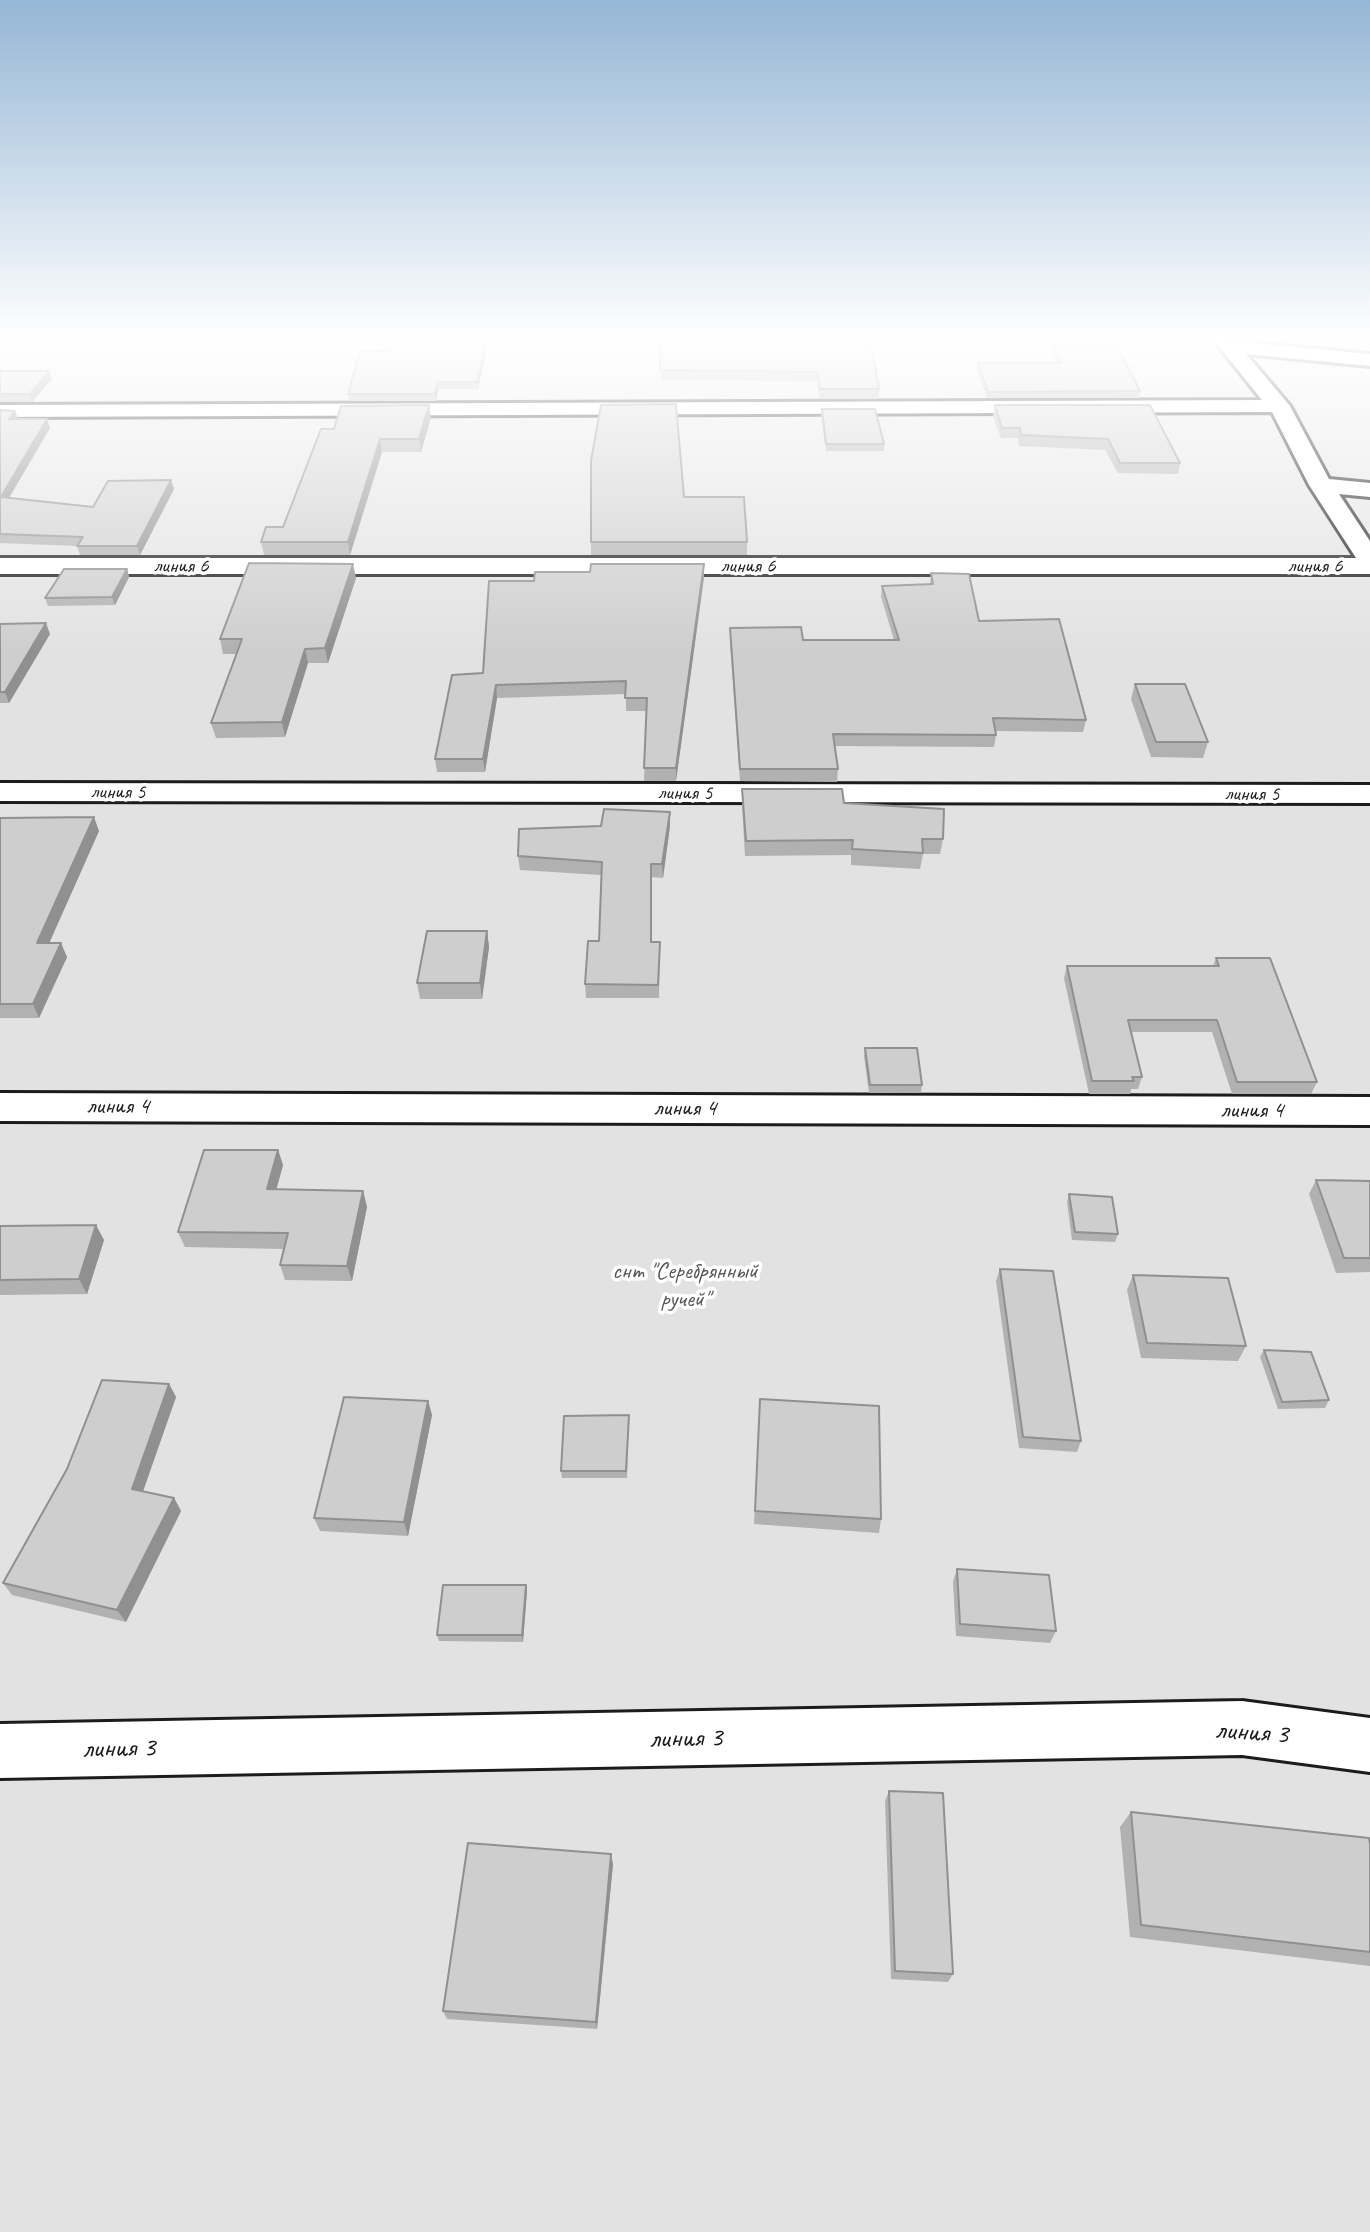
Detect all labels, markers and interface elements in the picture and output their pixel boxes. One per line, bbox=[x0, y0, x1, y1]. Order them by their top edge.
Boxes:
street label: линия 6 bbox=[154, 553, 208, 579]
street label: линия 6 bbox=[721, 553, 775, 579]
street label: линия 6 bbox=[1288, 553, 1342, 579]
street label: линия 5 bbox=[91, 779, 145, 805]
street label: линия 5 bbox=[658, 780, 712, 806]
street label: линия 5 bbox=[1225, 781, 1279, 807]
street label: линия 4 bbox=[87, 1093, 149, 1121]
street label: линия 4 bbox=[654, 1095, 716, 1123]
street label: линия 4 bbox=[1221, 1097, 1283, 1125]
park label: снт "Серебрянный ручей" bbox=[612, 1258, 758, 1314]
street label: линия 3 bbox=[1214, 1714, 1290, 1752]
street label: линия 3 bbox=[649, 1722, 723, 1756]
street label: линия 3 bbox=[82, 1732, 156, 1766]

